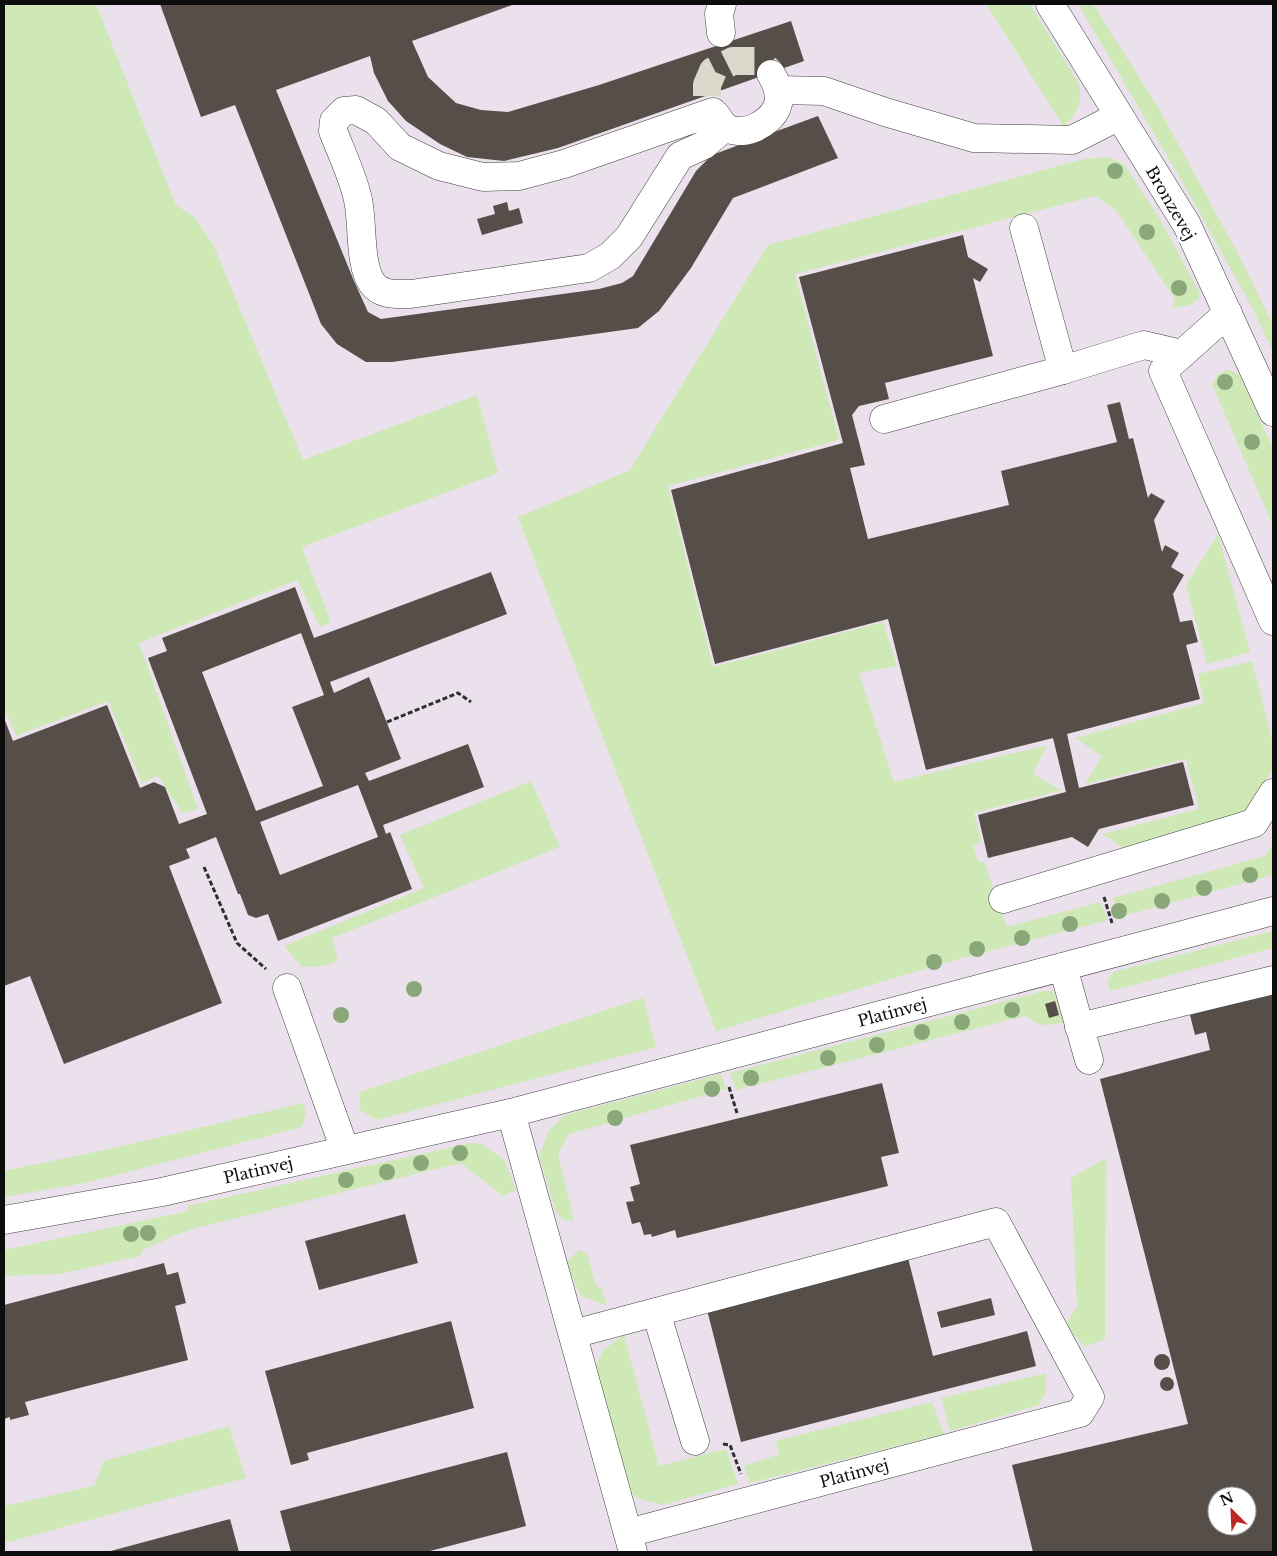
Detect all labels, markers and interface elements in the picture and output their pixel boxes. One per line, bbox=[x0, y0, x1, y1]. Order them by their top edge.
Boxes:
street label: Bronzevej bbox=[1142, 162, 1200, 244]
street label: Platinvej bbox=[855, 993, 929, 1031]
street label: Platinvej bbox=[221, 1152, 295, 1188]
street label: Platinvej bbox=[817, 1454, 891, 1492]
north arrow bbox=[1207, 1486, 1257, 1536]
text: N bbox=[1217, 1488, 1236, 1510]

